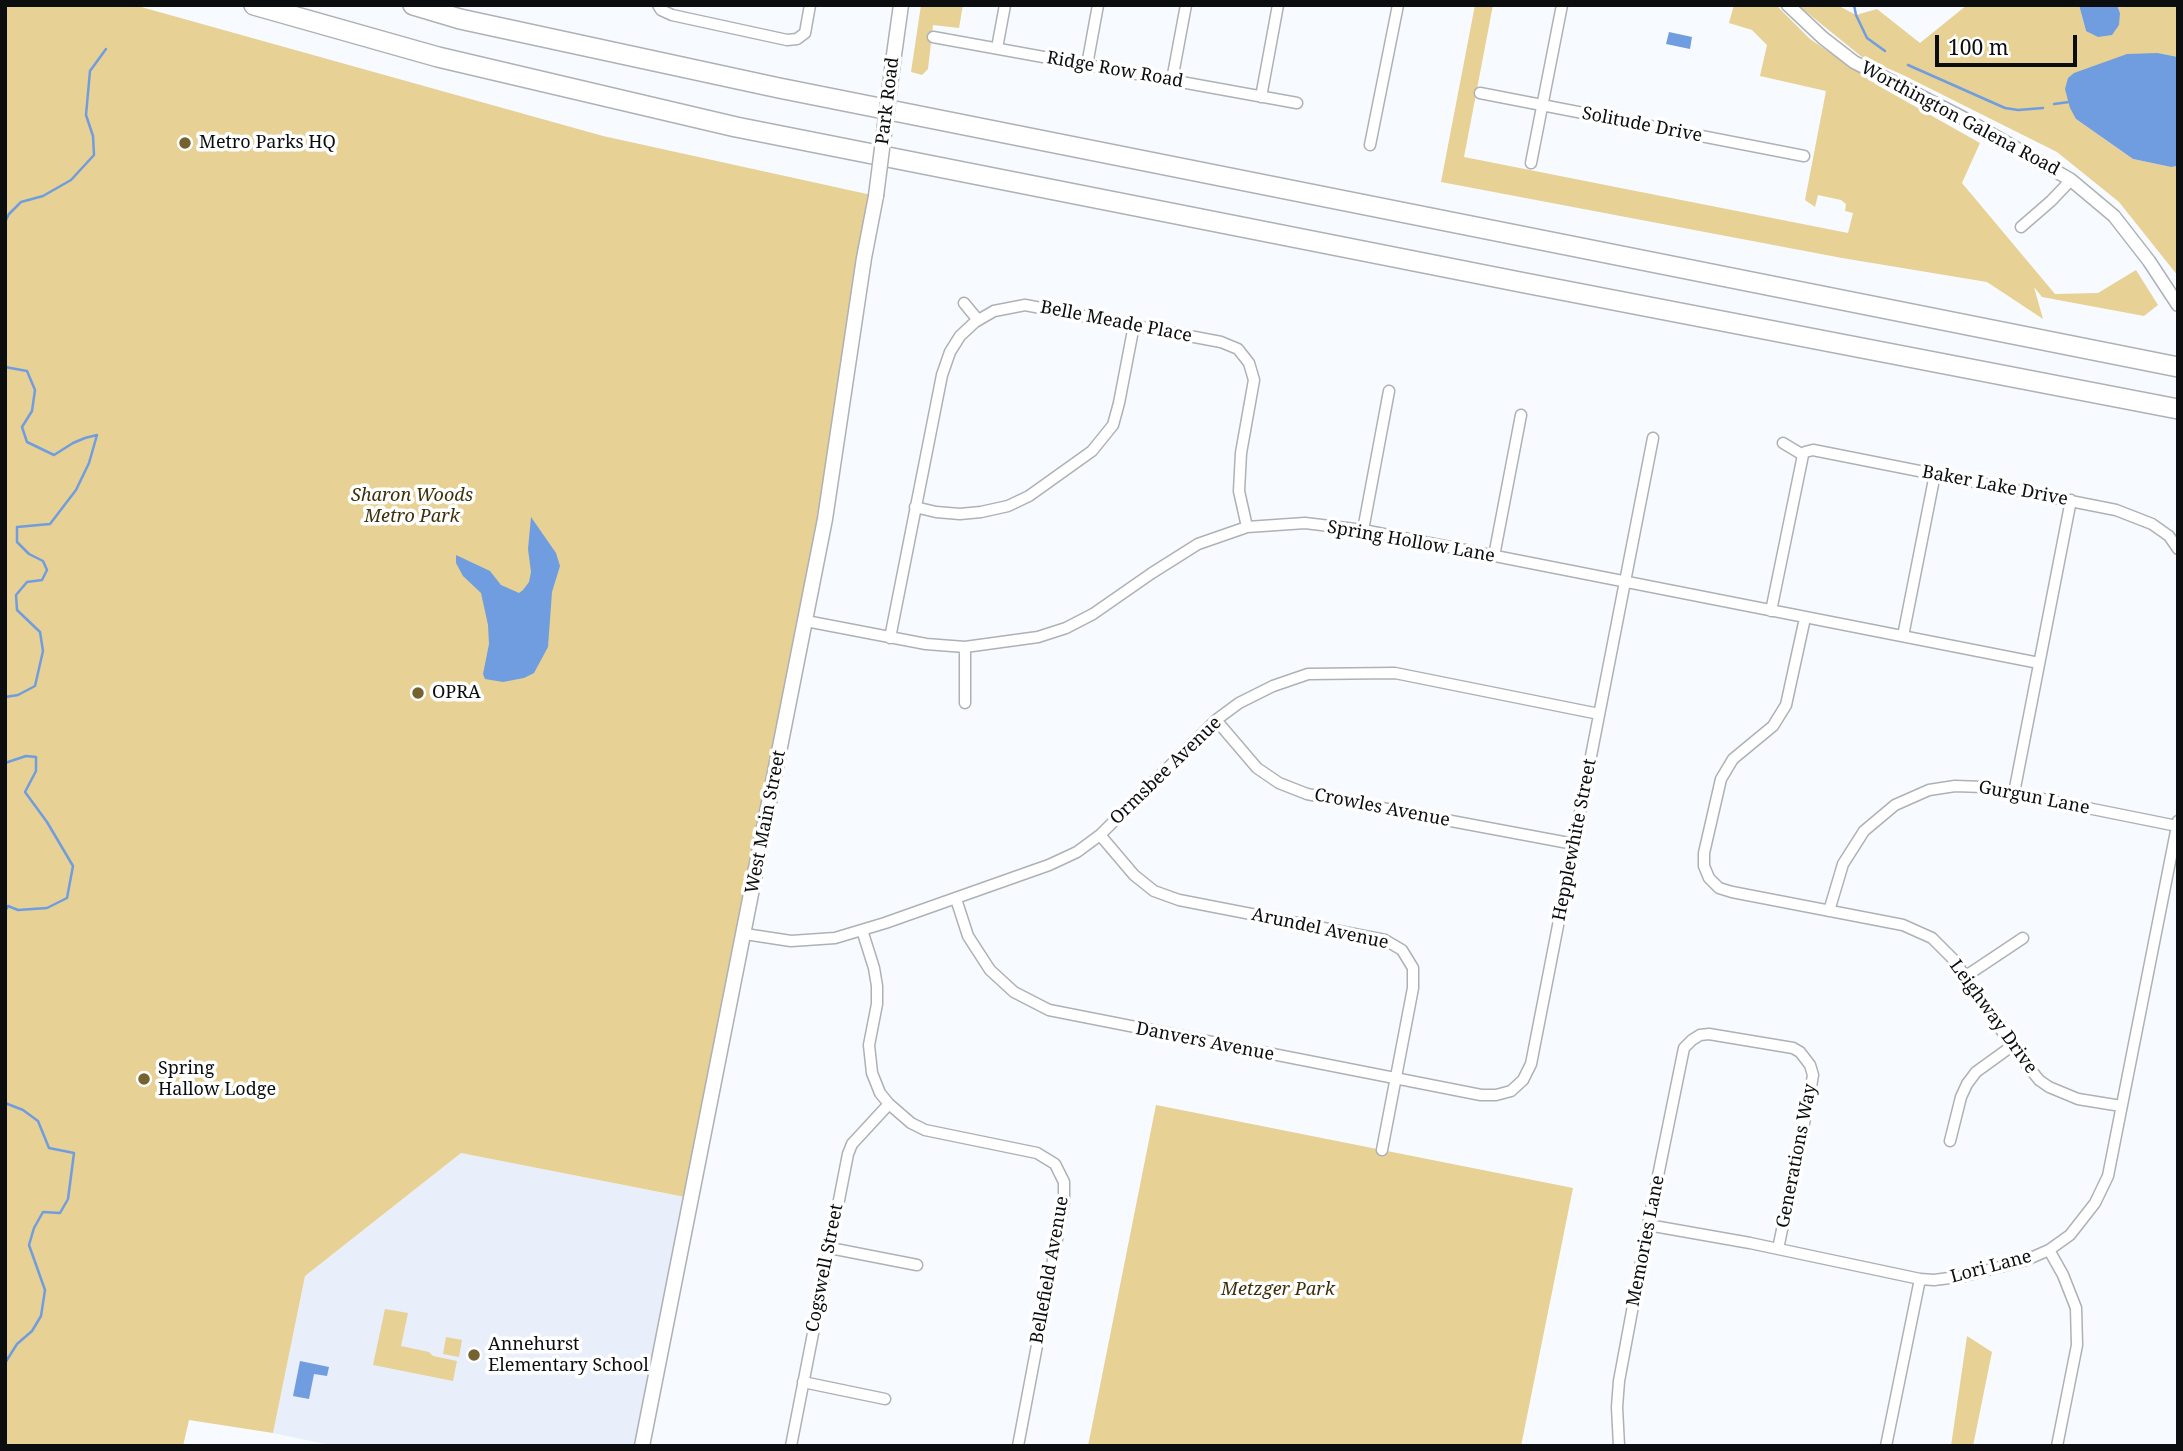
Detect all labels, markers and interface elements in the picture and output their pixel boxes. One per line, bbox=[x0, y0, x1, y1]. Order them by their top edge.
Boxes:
scale bar bbox=[1938, 21, 2080, 65]
text: 100 m bbox=[1948, 33, 2009, 61]
street label: Ridge Row Road bbox=[1045, 47, 1185, 93]
street label: Park Road bbox=[872, 56, 904, 146]
street label: Worthington Galena Road bbox=[1857, 57, 2063, 181]
street label: Solitude Drive bbox=[1580, 103, 1704, 147]
place label: Metro Parks HQ bbox=[199, 132, 336, 154]
marker: Metro Parks HQ bbox=[177, 135, 193, 151]
street label: Belle Meade Place bbox=[1038, 297, 1194, 347]
street label: Baker Lake Drive bbox=[1920, 461, 2070, 511]
park label: Sharon Woods Metro Park bbox=[351, 485, 473, 528]
street label: Spring Hollow Lane bbox=[1325, 517, 1497, 567]
place label: OPRA bbox=[432, 682, 481, 704]
marker: OPRA bbox=[410, 685, 426, 701]
street label: Ormsbee Avenue bbox=[1106, 712, 1226, 830]
street label: West Main Street bbox=[741, 748, 791, 896]
street label: Hepplewhite Street bbox=[1549, 757, 1601, 923]
street label: Gurgun Lane bbox=[1977, 777, 2091, 819]
street label: Crowles Avenue bbox=[1312, 784, 1452, 832]
street label: Arundel Avenue bbox=[1250, 904, 1390, 954]
street label: Leighway Drive bbox=[1945, 956, 2041, 1078]
street label: Danvers Avenue bbox=[1134, 1018, 1276, 1066]
place label: Spring Hallow Lodge bbox=[158, 1058, 276, 1100]
marker: Spring Hallow Lodge bbox=[136, 1071, 152, 1087]
street label: Generations Way bbox=[1772, 1082, 1822, 1230]
street label: Memories Lane bbox=[1623, 1174, 1669, 1308]
street label: Bellefield Avenue bbox=[1026, 1195, 1074, 1345]
street label: Cogswell Street bbox=[802, 1202, 848, 1334]
street label: Lori Lane bbox=[1948, 1246, 2034, 1288]
park label: Metzger Park bbox=[1221, 1279, 1335, 1301]
place label: Annehurst Elementary School bbox=[488, 1334, 649, 1376]
marker: Annehurst Elementary School bbox=[466, 1347, 482, 1363]

